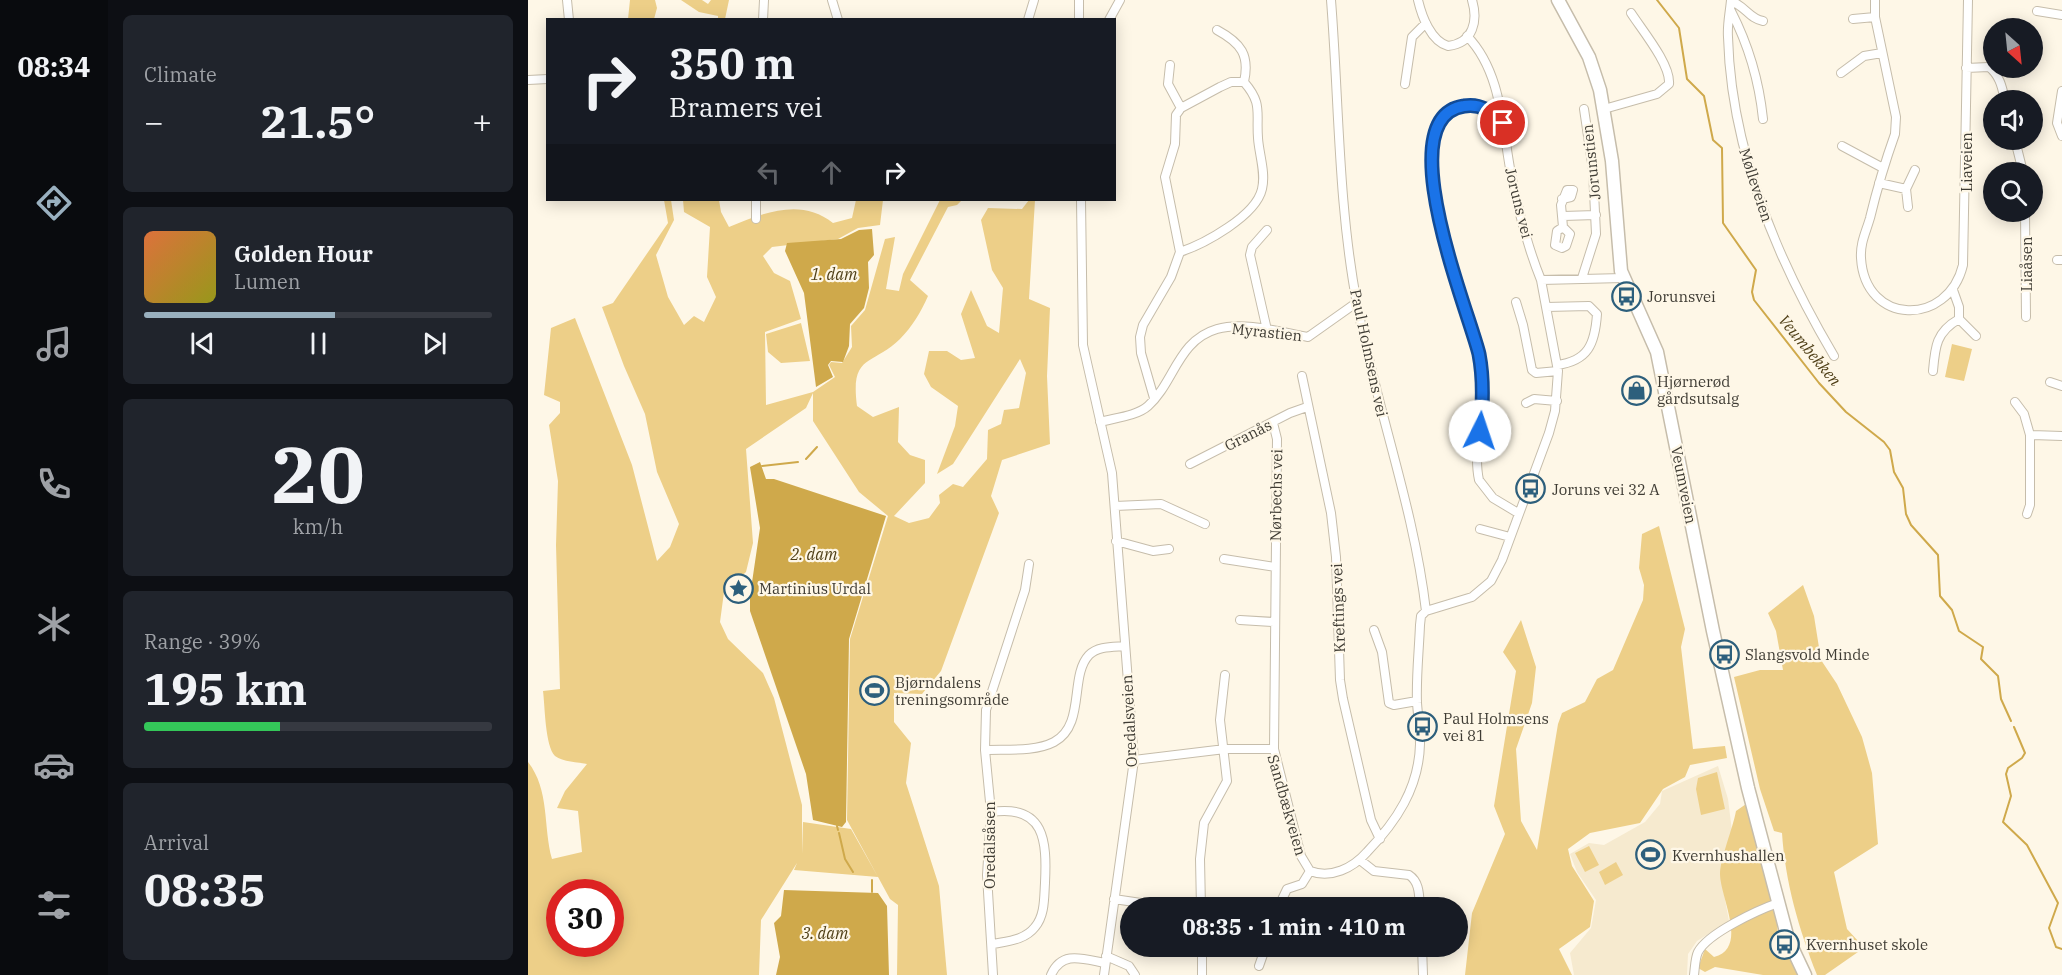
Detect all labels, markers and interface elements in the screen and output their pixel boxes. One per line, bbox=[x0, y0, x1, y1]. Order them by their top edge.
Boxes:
north arrow bbox=[1983, 18, 2043, 78]
map controls bbox=[1983, 18, 2043, 222]
text: 350 m bbox=[669, 36, 795, 91]
icon: right bbox=[570, 42, 648, 120]
text: 08:34 bbox=[18, 49, 90, 84]
text: Climate bbox=[144, 61, 217, 88]
text: Bramers vei bbox=[669, 89, 823, 124]
button: sound bbox=[1983, 90, 2043, 150]
text: 21.5° bbox=[261, 92, 375, 150]
pin bbox=[1477, 97, 1528, 148]
text: − bbox=[144, 100, 164, 143]
text: + bbox=[472, 100, 492, 143]
icon: arrive bbox=[1486, 106, 1519, 139]
street label: Jorunstien bbox=[1578, 123, 1604, 201]
street label: Liaveien bbox=[1957, 132, 1976, 192]
street label: Mølleveien bbox=[1735, 146, 1777, 225]
icon: left bbox=[752, 156, 785, 189]
icon: ahead bbox=[815, 156, 848, 189]
icon: right bbox=[878, 156, 911, 189]
button: search bbox=[1983, 162, 2043, 222]
street label: Joruns vei bbox=[1501, 166, 1537, 241]
icon: directions bbox=[33, 182, 75, 224]
street label: Liaåsen bbox=[2017, 236, 2036, 291]
text: Golden Hour bbox=[234, 239, 373, 268]
water label: 1. dam bbox=[811, 264, 858, 284]
text: Lumen bbox=[234, 268, 301, 295]
bus stop icon: Jorunsvei bbox=[1610, 280, 1642, 312]
street label: Paul Holmsens vei bbox=[1346, 287, 1392, 419]
place label: Jorunsvei bbox=[1647, 287, 1716, 306]
water label: Veumbekken bbox=[1774, 310, 1846, 390]
street label: Myrastien bbox=[1231, 319, 1304, 345]
icon: music bbox=[33, 323, 75, 365]
icon: previous bbox=[186, 327, 219, 360]
icon: pause bbox=[302, 327, 335, 360]
icon: next bbox=[418, 327, 451, 360]
place label: Hjørnerød gårdsutsalg bbox=[1657, 372, 1739, 408]
shop icon: Hjørnerød gårdsutsalg bbox=[1620, 374, 1652, 406]
position arrow bbox=[1448, 399, 1512, 463]
street label: Granås bbox=[1221, 415, 1275, 455]
text: 20 bbox=[271, 423, 365, 524]
street label: Veumveien bbox=[1667, 445, 1701, 526]
street label: Nørbechs vei bbox=[1266, 448, 1286, 541]
icon: phone bbox=[33, 463, 75, 505]
bus stop icon: Joruns vei 32 A bbox=[1515, 473, 1547, 505]
place label: Joruns vei 32 A bbox=[1552, 480, 1660, 499]
text: km/h bbox=[293, 513, 343, 540]
water label: 2. dam bbox=[790, 544, 838, 564]
street label: Kreftings vei bbox=[1327, 563, 1349, 653]
place icon: Martinius Urdal bbox=[722, 572, 754, 604]
place label: Martinius Urdal bbox=[759, 579, 871, 598]
icon: climate bbox=[33, 603, 75, 645]
text: Range · 39% bbox=[144, 628, 261, 655]
bus stop icon: Slangsvold Minde bbox=[1708, 638, 1740, 670]
place label: Slangsvold Minde bbox=[1745, 645, 1869, 664]
text: 195 km bbox=[144, 659, 307, 717]
place label: Bjørndalens treningsområde bbox=[895, 673, 1009, 709]
street label: Oredalsveien bbox=[1117, 674, 1141, 768]
sports icon: Bjørndalens treningsområde bbox=[858, 675, 890, 707]
place label: Paul Holmsens vei 81 bbox=[1443, 709, 1549, 745]
bus stop icon: Paul Holmsens vei 81 bbox=[1406, 711, 1438, 743]
icon: car bbox=[33, 744, 75, 786]
street label: Sandbækveien bbox=[1264, 752, 1311, 858]
street label: Oredalsåsen bbox=[980, 801, 999, 889]
text: Arrival bbox=[144, 829, 209, 856]
sports icon: Kvernhushallen bbox=[1635, 839, 1667, 871]
place label: Kvernhushallen bbox=[1672, 846, 1785, 865]
text: 08:35 bbox=[144, 860, 266, 918]
speed limit sign: 30 bbox=[546, 879, 624, 957]
icon: filters bbox=[33, 884, 75, 926]
text: 08:35 · 1 min · 410 m bbox=[1182, 912, 1406, 941]
water label: 3. dam bbox=[802, 923, 849, 943]
bus stop icon: Kvernhuset skole bbox=[1769, 928, 1801, 960]
place label: Kvernhuset skole bbox=[1806, 935, 1928, 954]

